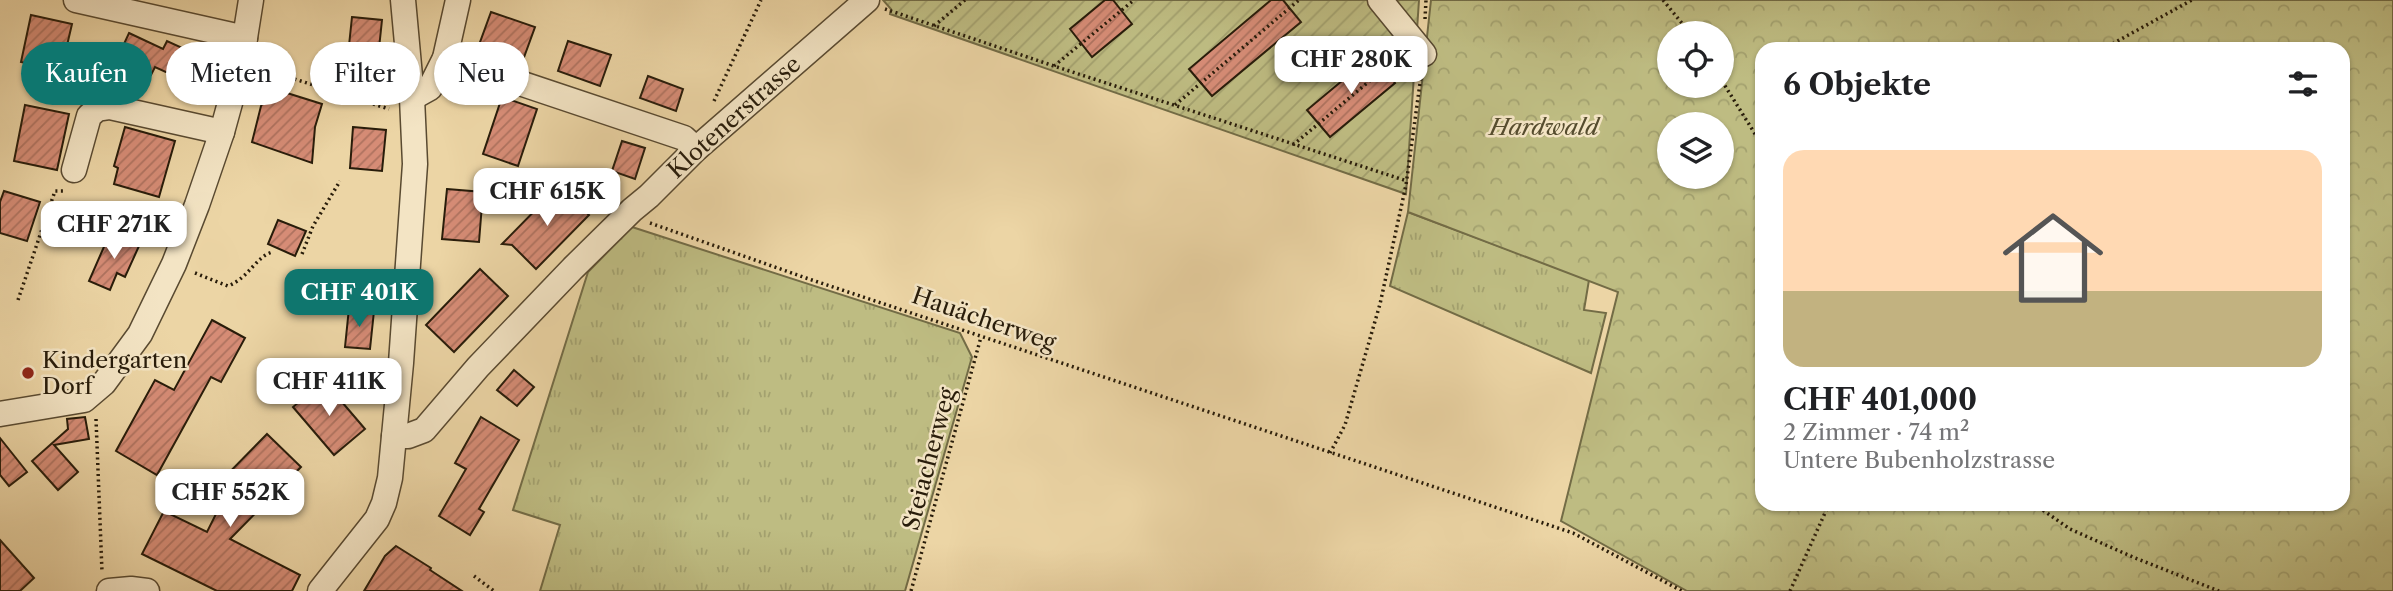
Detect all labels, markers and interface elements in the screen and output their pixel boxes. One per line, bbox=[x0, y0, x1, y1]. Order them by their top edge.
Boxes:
map controls bbox=[1657, 21, 1734, 189]
button: locate bbox=[1657, 21, 1734, 98]
pin: CHF 280K bbox=[1279, 36, 1423, 96]
chip: Kaufen bbox=[21, 42, 152, 105]
chip: Mieten bbox=[166, 42, 296, 105]
chip: Filter bbox=[310, 42, 420, 105]
chip: Neu bbox=[434, 42, 529, 105]
text: CHF 280K bbox=[1291, 45, 1411, 73]
street label: Klotenerstrasse bbox=[662, 50, 806, 184]
icon: filters bbox=[2284, 65, 2322, 103]
text: 6 Objekte bbox=[1783, 66, 1931, 103]
button: layers bbox=[1657, 112, 1734, 189]
park label: Hardwald bbox=[1487, 113, 1601, 141]
pin: CHF 615K bbox=[475, 168, 619, 228]
text: CHF 615K bbox=[489, 177, 605, 205]
icon: home bbox=[1990, 195, 2116, 321]
pin: CHF 271K bbox=[42, 202, 186, 261]
text: CHF 271K bbox=[57, 210, 171, 238]
pin: CHF 401K bbox=[287, 270, 431, 329]
text: CHF 401K bbox=[300, 278, 418, 306]
street label: Hauächerweg bbox=[908, 281, 1061, 357]
place label: Kindergarten Dorf bbox=[42, 346, 187, 400]
pin: CHF 411K bbox=[257, 358, 401, 418]
marker: Kindergarten Dorf bbox=[20, 365, 36, 381]
text: CHF 411K bbox=[273, 367, 385, 395]
text: CHF 401,000 bbox=[1783, 381, 1977, 418]
street label: Steiacherweg bbox=[897, 384, 962, 533]
text: 2 Zimmer · 74 m² bbox=[1783, 418, 1969, 446]
text: Untere Bubenholzstrasse bbox=[1783, 446, 2055, 474]
pin: CHF 552K bbox=[158, 470, 302, 529]
text: CHF 552K bbox=[171, 478, 289, 506]

